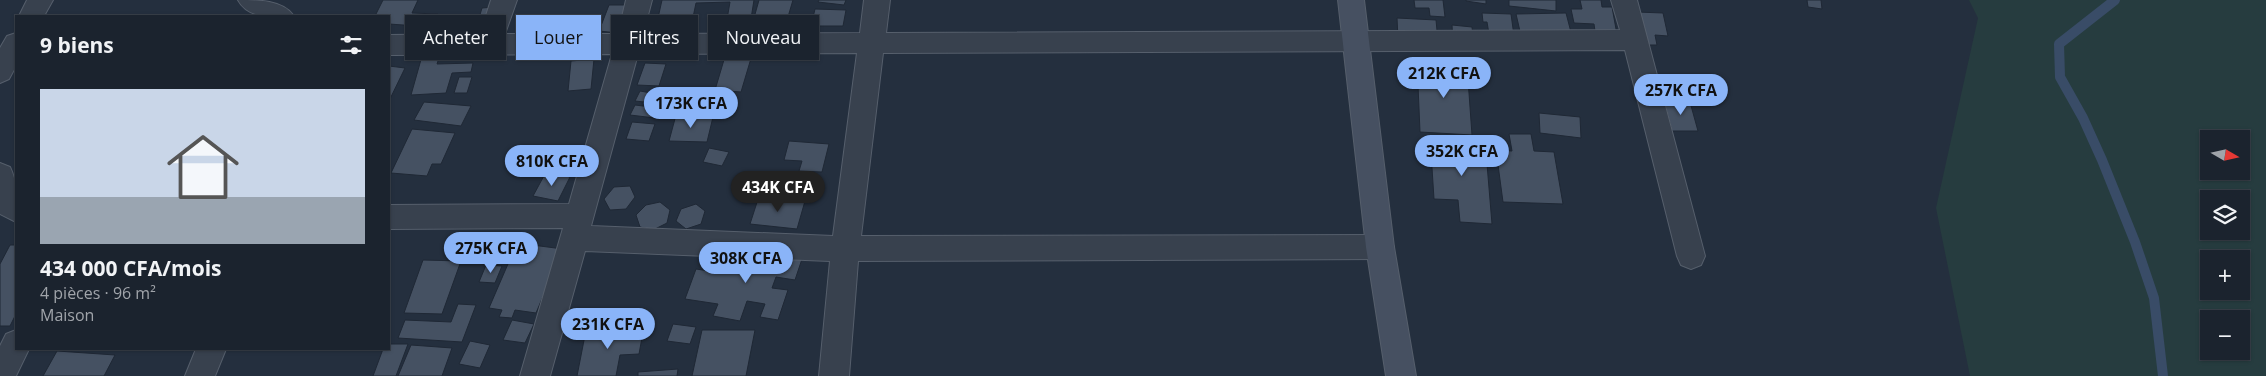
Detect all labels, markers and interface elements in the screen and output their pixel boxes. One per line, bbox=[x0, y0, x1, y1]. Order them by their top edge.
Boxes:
chip: Acheter bbox=[405, 15, 506, 60]
chip: Louer bbox=[516, 15, 601, 60]
chip: Filtres bbox=[611, 15, 698, 60]
chip: Nouveau bbox=[708, 15, 819, 60]
text: 9 biens bbox=[40, 31, 114, 59]
icon: filters bbox=[337, 31, 365, 59]
pin: 212K CFA bbox=[1392, 56, 1496, 99]
text: 212K CFA bbox=[1408, 62, 1480, 84]
pin: 257K CFA bbox=[1629, 74, 1733, 116]
text: 257K CFA bbox=[1645, 79, 1717, 101]
pin: 173K CFA bbox=[639, 86, 743, 129]
text: 173K CFA bbox=[655, 92, 727, 114]
icon: home bbox=[158, 122, 248, 212]
north arrow bbox=[2200, 130, 2250, 180]
map controls bbox=[2200, 130, 2250, 360]
pin: 352K CFA bbox=[1410, 134, 1514, 177]
text: 352K CFA bbox=[1426, 140, 1498, 162]
pin: 810K CFA bbox=[500, 144, 604, 187]
text: 810K CFA bbox=[516, 150, 588, 172]
pin: 434K CFA bbox=[726, 170, 830, 213]
text: 434K CFA bbox=[742, 176, 814, 198]
button: layers bbox=[2200, 190, 2250, 240]
pin: 275K CFA bbox=[439, 232, 543, 274]
text: 275K CFA bbox=[455, 237, 527, 259]
pin: 308K CFA bbox=[694, 242, 798, 284]
text: 308K CFA bbox=[710, 247, 782, 269]
button: + bbox=[2200, 250, 2250, 300]
text: 434 000 CFA/mois bbox=[40, 254, 222, 282]
text: 4 pièces · 96 m² bbox=[40, 282, 156, 304]
text: Maison bbox=[40, 304, 94, 326]
pin: 231K CFA bbox=[556, 308, 660, 350]
button: − bbox=[2200, 310, 2250, 360]
text: 231K CFA bbox=[572, 313, 644, 335]

